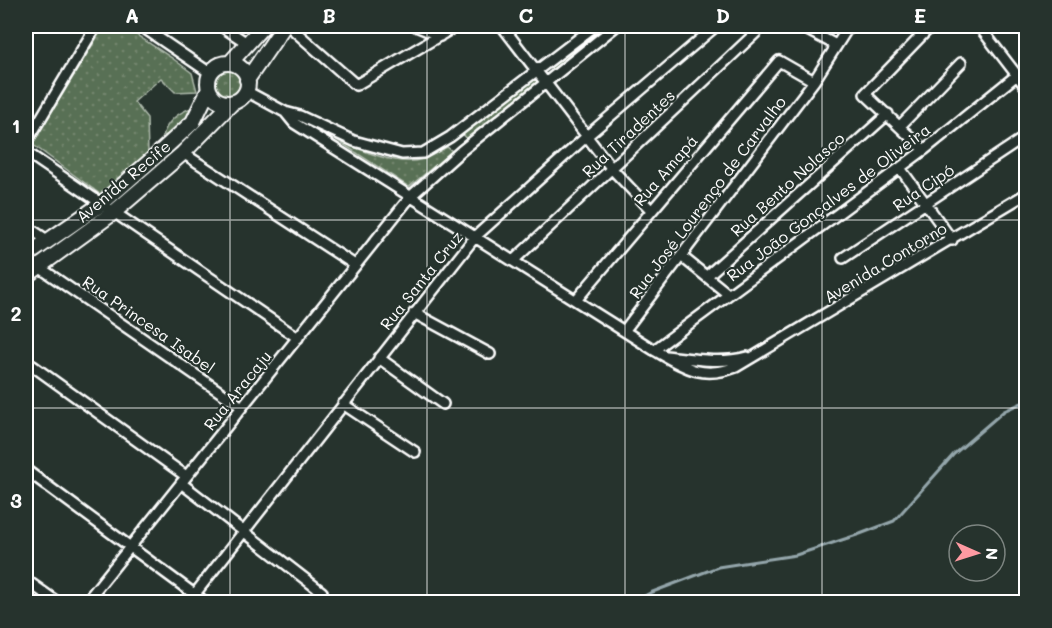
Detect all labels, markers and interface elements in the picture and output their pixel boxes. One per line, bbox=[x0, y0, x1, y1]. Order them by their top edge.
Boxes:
text: A bbox=[125, 2, 139, 28]
text: B bbox=[322, 2, 336, 28]
text: C bbox=[519, 2, 534, 28]
text: D bbox=[716, 2, 730, 28]
text: E bbox=[914, 2, 926, 28]
street label: Rua Tiradentes bbox=[577, 85, 679, 181]
street label: Rua José Lourenço de Carvalho bbox=[624, 92, 790, 302]
text: 1 bbox=[12, 112, 20, 138]
street label: Rua João Gonçalves de Oliveira bbox=[722, 118, 934, 286]
street label: Rua Bento Nolasco bbox=[726, 127, 848, 241]
street label: Rua Amapá bbox=[628, 130, 702, 210]
street label: Avenida Recife bbox=[71, 135, 175, 227]
street label: Rua Cipó bbox=[888, 159, 958, 215]
street label: Avenida Contorno bbox=[820, 217, 950, 307]
street label: Rua Santa Cruz bbox=[375, 226, 467, 334]
street label: Rua Princesa Isabel bbox=[79, 270, 219, 378]
text: 2 bbox=[10, 300, 22, 326]
street label: Rua Aracaju bbox=[198, 346, 276, 434]
text: 3 bbox=[10, 487, 22, 513]
north arrow bbox=[947, 523, 1007, 583]
text: N bbox=[982, 547, 1003, 560]

